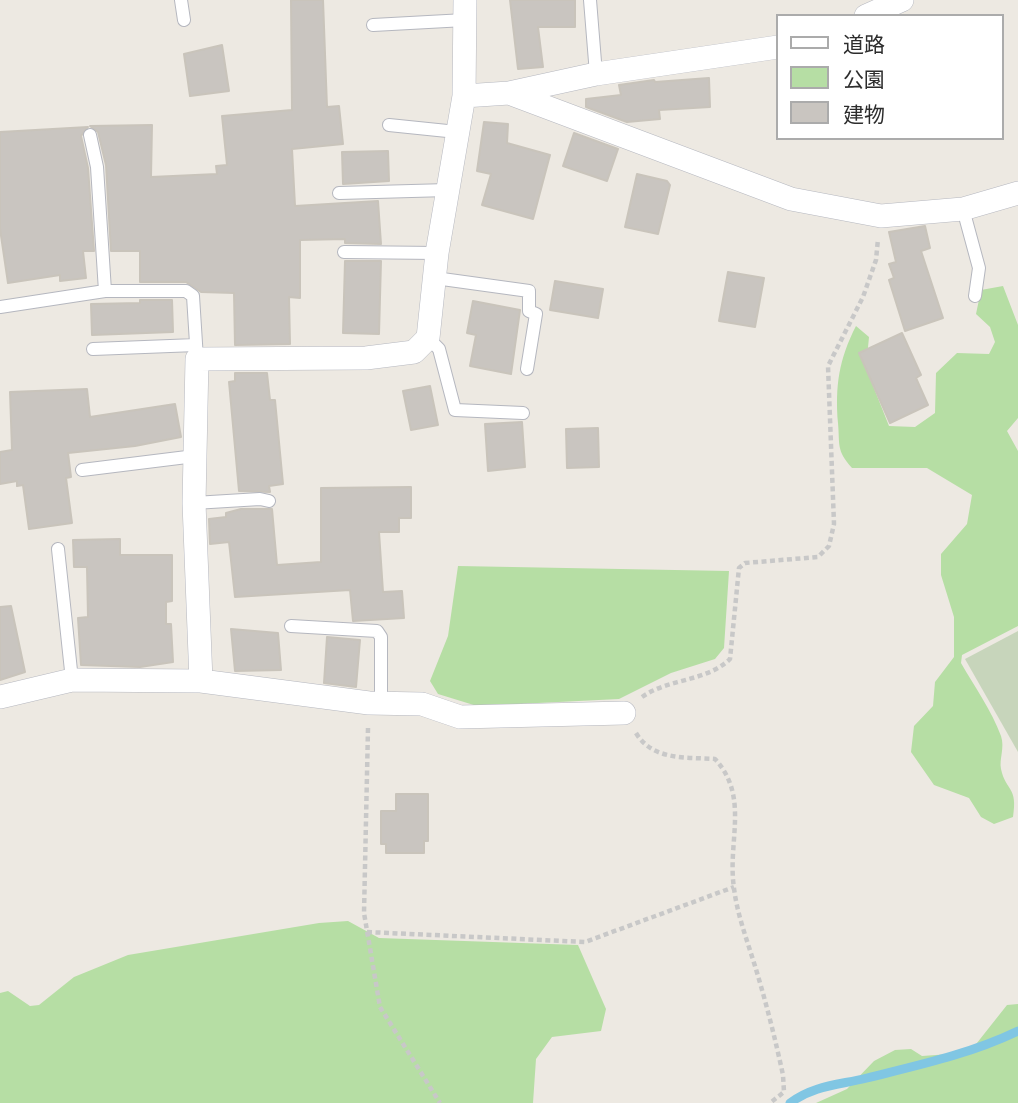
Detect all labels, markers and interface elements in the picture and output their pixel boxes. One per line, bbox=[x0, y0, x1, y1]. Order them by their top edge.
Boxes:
legend bbox=[776, 14, 1004, 140]
text: 道路 bbox=[843, 33, 885, 57]
text: 公園 bbox=[843, 68, 885, 92]
text: 建物 bbox=[843, 103, 885, 127]

